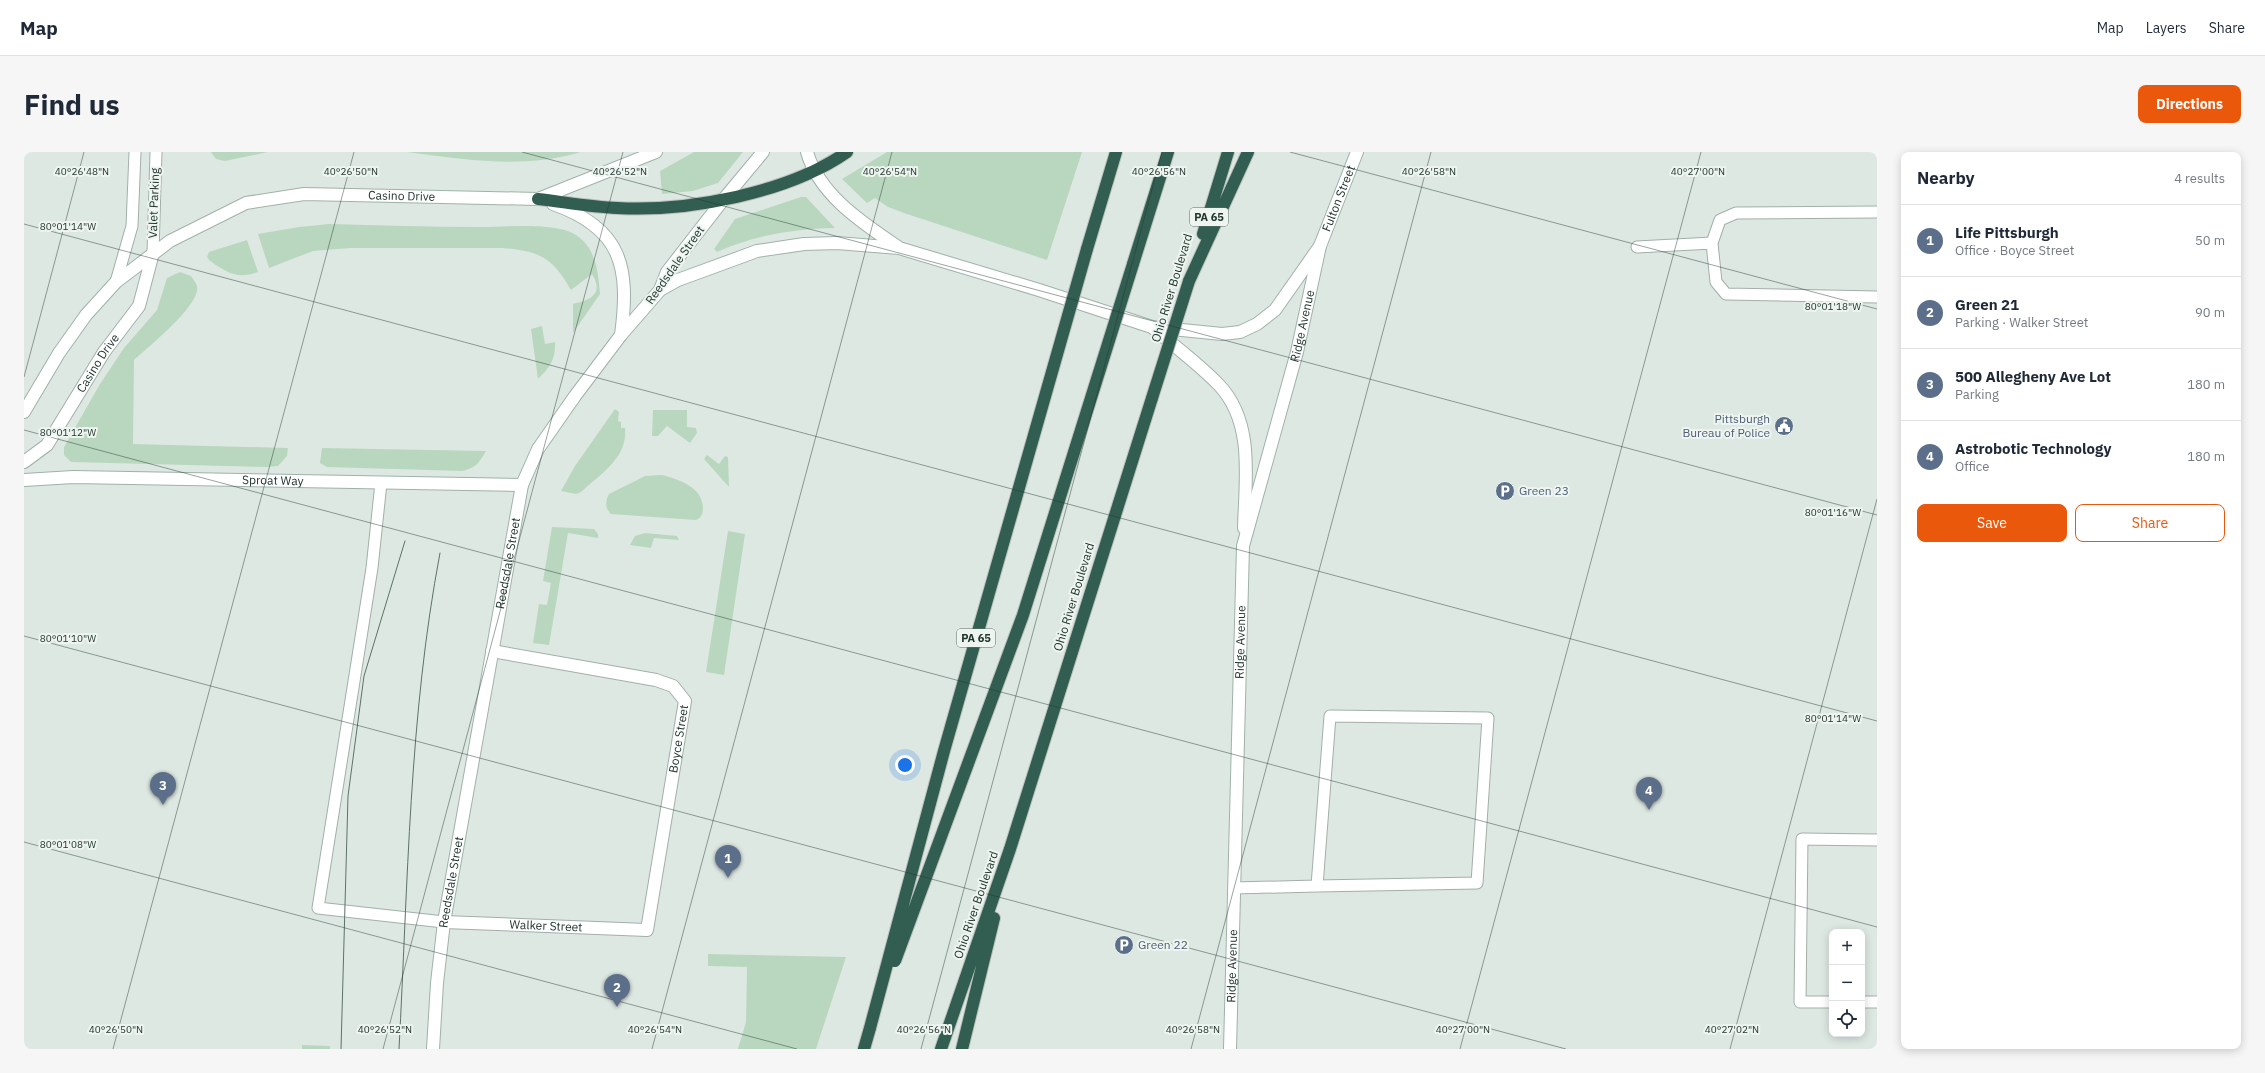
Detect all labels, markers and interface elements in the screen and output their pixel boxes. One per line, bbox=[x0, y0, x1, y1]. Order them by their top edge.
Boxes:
text: Map bbox=[20, 16, 58, 40]
text: Map bbox=[2097, 19, 2124, 37]
text: Layers bbox=[2146, 19, 2187, 37]
text: Share bbox=[2209, 19, 2245, 37]
button: Directions bbox=[2138, 85, 2241, 123]
text: Find us bbox=[24, 86, 120, 123]
street label: Fulton Street bbox=[1318, 163, 1358, 234]
text: 40°26'48"N bbox=[55, 165, 109, 178]
text: 40°26'50"N bbox=[324, 165, 378, 178]
text: 40°26'52"N bbox=[593, 165, 647, 178]
text: 40°26'54"N bbox=[863, 165, 917, 178]
text: 40°26'56"N bbox=[1132, 165, 1186, 178]
text: 40°26'58"N bbox=[1402, 165, 1456, 178]
text: 40°27'00"N bbox=[1671, 165, 1725, 178]
street label: Valet Parking bbox=[145, 167, 162, 239]
text: Nearby bbox=[1917, 167, 1975, 189]
text: 4 results bbox=[2174, 170, 2225, 187]
street label: Casino Drive bbox=[368, 187, 436, 204]
road number: PA 65 bbox=[1190, 208, 1228, 226]
text: 80°01'14"W bbox=[40, 220, 96, 233]
street label: Reedsdale Street bbox=[642, 223, 707, 307]
text: Life Pittsburgh bbox=[1955, 223, 2059, 242]
street label: Ohio River Boulevard bbox=[1148, 232, 1195, 344]
text: 1 bbox=[1926, 232, 1934, 249]
text: 50 m bbox=[2195, 232, 2225, 249]
text: Office · Boyce Street bbox=[1955, 242, 2074, 259]
street label: Ridge Avenue bbox=[1287, 288, 1317, 364]
text: Green 21 bbox=[1955, 295, 2019, 314]
text: 80°01'18"W bbox=[1805, 300, 1861, 313]
text: 2 bbox=[1926, 304, 1934, 321]
text: 90 m bbox=[2195, 304, 2225, 321]
text: Parking · Walker Street bbox=[1955, 314, 2088, 331]
street label: Casino Drive bbox=[73, 330, 122, 395]
text: 500 Allegheny Ave Lot bbox=[1955, 367, 2111, 386]
text: 3 bbox=[1926, 376, 1934, 393]
text: 180 m bbox=[2187, 376, 2225, 393]
text: Parking bbox=[1955, 386, 1999, 403]
place label: Pittsburgh Bureau of Police bbox=[1682, 411, 1770, 440]
public building icon: Pittsburgh Bureau of Police bbox=[1773, 415, 1795, 437]
text: 80°01'12"W bbox=[40, 426, 96, 439]
text: Astrobotic Technology bbox=[1955, 439, 2111, 458]
text: 4 bbox=[1926, 448, 1934, 465]
text: 180 m bbox=[2187, 448, 2225, 465]
text: Office bbox=[1955, 458, 1989, 475]
street label: Sproat Way bbox=[242, 472, 304, 488]
parking icon: Green 23 bbox=[1494, 480, 1516, 502]
place label: Green 23 bbox=[1519, 483, 1569, 498]
button: Save bbox=[1917, 504, 2067, 542]
button: Share bbox=[2075, 504, 2225, 542]
text: 80°01'16"W bbox=[1805, 506, 1861, 519]
street label: Reedsdale Street bbox=[492, 516, 523, 610]
street label: Ohio River Boulevard bbox=[1050, 541, 1097, 653]
street label: Ridge Avenue bbox=[1232, 605, 1248, 679]
road number: PA 65 bbox=[957, 629, 995, 647]
text: 80°01'10"W bbox=[40, 632, 96, 645]
street label: Boyce Street bbox=[665, 704, 691, 774]
text: 80°01'14"W bbox=[1805, 712, 1861, 725]
your location bbox=[895, 755, 915, 775]
pin: 3 bbox=[150, 772, 176, 805]
pin: 4 bbox=[1636, 777, 1662, 810]
street label: Reedsdale Street bbox=[435, 835, 466, 929]
text: 80°01'08"W bbox=[40, 838, 96, 851]
pin: 1 bbox=[715, 845, 741, 878]
street label: Ohio River Boulevard bbox=[950, 849, 1001, 961]
street label: Walker Street bbox=[509, 917, 583, 934]
street label: Ridge Avenue bbox=[1223, 929, 1240, 1003]
map controls bbox=[1829, 929, 1865, 1037]
button: + bbox=[1829, 929, 1865, 965]
parking icon: Green 22 bbox=[1113, 934, 1135, 956]
place label: Green 22 bbox=[1138, 937, 1188, 952]
button: − bbox=[1829, 965, 1865, 1001]
pin: 2 bbox=[604, 974, 630, 1007]
button: locate bbox=[1829, 1001, 1865, 1037]
text: 40°26'50"N bbox=[89, 1023, 143, 1036]
text: 40°26'52"N bbox=[358, 1023, 412, 1036]
text: 40°26'54"N bbox=[628, 1023, 682, 1036]
text: 40°26'56"N bbox=[897, 1023, 951, 1036]
text: 40°26'58"N bbox=[1166, 1023, 1220, 1036]
text: 40°27'00"N bbox=[1436, 1023, 1490, 1036]
text: 40°27'02"N bbox=[1705, 1023, 1759, 1036]

